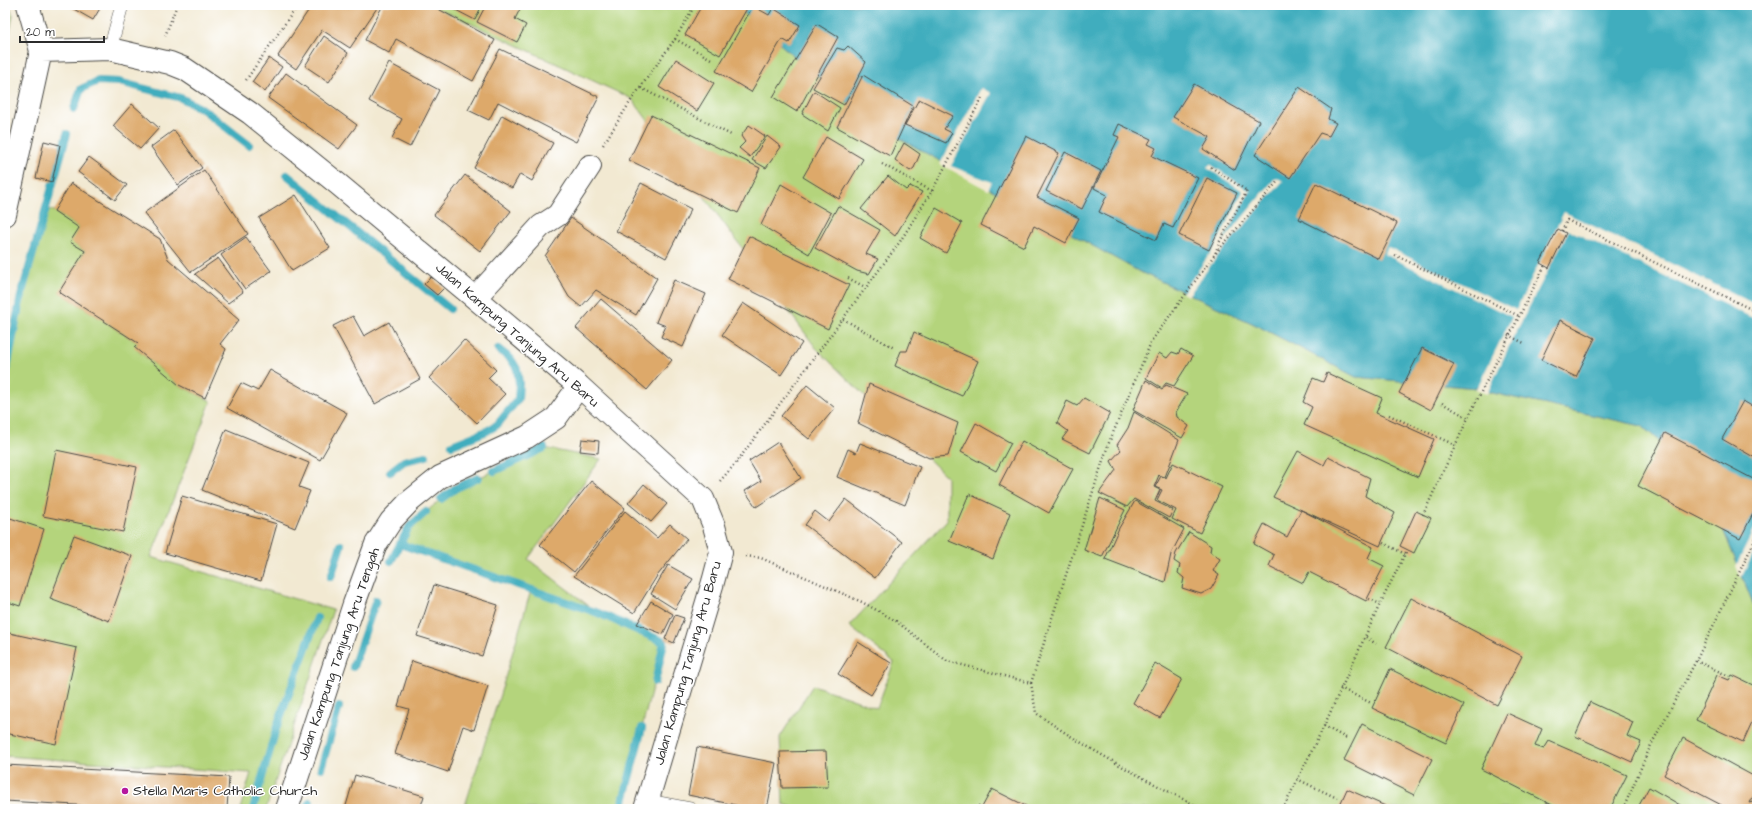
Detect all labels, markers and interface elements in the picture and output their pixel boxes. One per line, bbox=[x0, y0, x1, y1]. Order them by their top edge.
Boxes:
scale bar bbox=[20, 18, 104, 44]
text: 20 m bbox=[26, 24, 55, 41]
street label: Jalan Kampung Tanjung Aru Baru bbox=[431, 258, 603, 412]
street label: Jalan Kampung Tanjung Aru Tengah bbox=[293, 545, 385, 763]
street label: Jalan Kampung Tanjung Aru Baru bbox=[649, 559, 727, 767]
place label: Stella Maris Catholic Church bbox=[133, 781, 317, 801]
marker: Stella Maris Catholic Church bbox=[120, 786, 130, 796]

